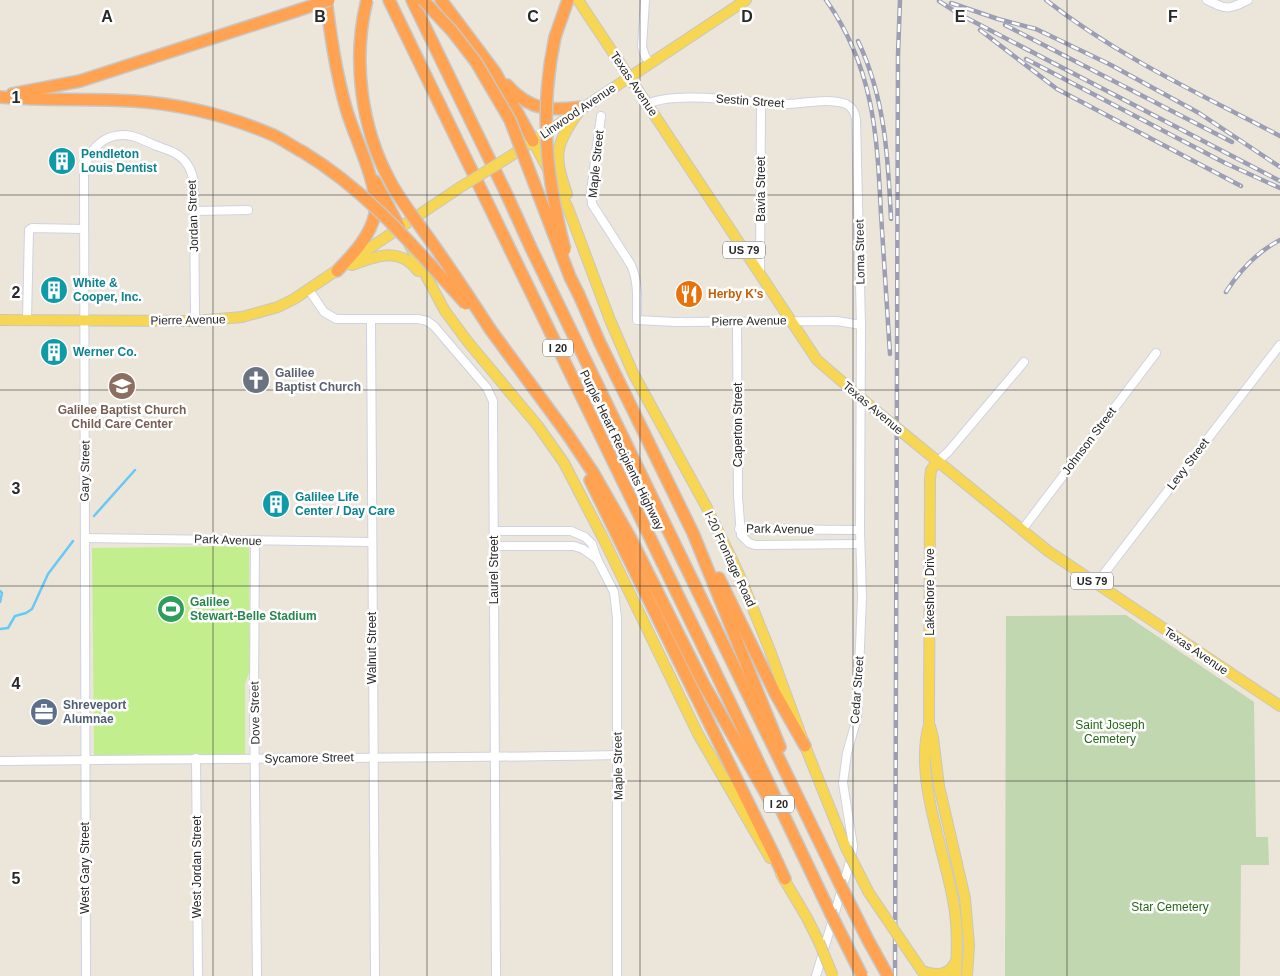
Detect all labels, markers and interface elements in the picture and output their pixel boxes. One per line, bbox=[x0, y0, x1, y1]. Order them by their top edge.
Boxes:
text: A bbox=[101, 8, 113, 25]
text: B bbox=[314, 8, 326, 25]
text: C bbox=[527, 8, 539, 25]
text: D bbox=[741, 8, 753, 25]
text: E bbox=[955, 8, 966, 25]
text: F bbox=[1168, 8, 1178, 25]
street label: Texas Avenue bbox=[607, 49, 661, 119]
street label: Linwood Avenue bbox=[538, 80, 619, 141]
text: 1 bbox=[12, 89, 21, 106]
street label: Sestin Street bbox=[715, 92, 785, 110]
street label: Maple Street bbox=[585, 129, 607, 199]
building icon: Pendleton Louis Dentist bbox=[47, 146, 77, 176]
place label: Pendleton Louis Dentist bbox=[81, 147, 157, 175]
street label: Bavia Street bbox=[754, 156, 768, 222]
street label: Jordan Street bbox=[185, 179, 201, 252]
street label: Loma Street bbox=[852, 219, 868, 285]
road number: US 79 bbox=[723, 242, 765, 258]
building icon: White & Cooper, Inc. bbox=[39, 275, 69, 305]
place label: White & Cooper, Inc. bbox=[73, 276, 142, 304]
restaurant icon: Herby K's bbox=[674, 279, 704, 309]
text: 2 bbox=[12, 284, 21, 301]
place label: Herby K's bbox=[708, 287, 764, 301]
street label: Pierre Avenue bbox=[150, 312, 226, 328]
street label: Pierre Avenue bbox=[711, 313, 787, 329]
building icon: Werner Co. bbox=[39, 337, 69, 367]
road number: I 20 bbox=[543, 339, 573, 356]
place label: Werner Co. bbox=[73, 345, 137, 359]
church icon: Galilee Baptist Church bbox=[241, 365, 271, 395]
place label: Galilee Baptist Church bbox=[275, 366, 361, 394]
street label: Purple Heart Recipients Highway bbox=[577, 368, 667, 532]
school or university icon: Galilee Baptist Church Child Care Center bbox=[107, 371, 137, 401]
street label: Texas Avenue bbox=[840, 379, 906, 438]
street label: Caperton Street bbox=[731, 382, 745, 467]
place label: Galilee Baptist Church Child Care Center bbox=[58, 403, 186, 431]
street label: Johnson Street bbox=[1059, 404, 1119, 477]
street label: Levy Street bbox=[1164, 435, 1212, 492]
street label: Gary Street bbox=[77, 440, 93, 502]
text: 3 bbox=[12, 480, 21, 497]
building icon: Galilee Life Center / Day Care bbox=[261, 489, 291, 519]
place label: Galilee Life Center / Day Care bbox=[295, 490, 395, 518]
street label: I-20 Frontage Road bbox=[702, 509, 758, 609]
street label: Park Avenue bbox=[746, 521, 814, 537]
street label: Park Avenue bbox=[194, 532, 262, 548]
street label: Laurel Street bbox=[487, 535, 501, 604]
street label: Lakeshore Drive bbox=[923, 548, 937, 636]
road number: US 79 bbox=[1071, 572, 1113, 590]
sports icon: Galilee Stewart-Belle Stadium bbox=[156, 594, 186, 624]
place label: Galilee Stewart-Belle Stadium bbox=[190, 595, 317, 623]
street label: Walnut Street bbox=[365, 611, 379, 684]
street label: Texas Avenue bbox=[1161, 624, 1231, 678]
street label: Cedar Street bbox=[848, 655, 866, 724]
text: 4 bbox=[12, 675, 21, 692]
street label: Dove Street bbox=[247, 681, 263, 745]
office icon: Shreveport Alumnae bbox=[29, 697, 59, 727]
place label: Shreveport Alumnae bbox=[63, 698, 126, 726]
park label: Saint Joseph Cemetery bbox=[1075, 718, 1145, 746]
street label: Maple Street bbox=[610, 731, 626, 800]
street label: Sycamore Street bbox=[264, 750, 354, 766]
road number: I 20 bbox=[764, 796, 794, 812]
street label: West Jordan Street bbox=[190, 815, 204, 918]
street label: West Gary Street bbox=[78, 821, 92, 914]
text: 5 bbox=[12, 870, 21, 887]
park label: Star Cemetery bbox=[1131, 900, 1209, 914]

